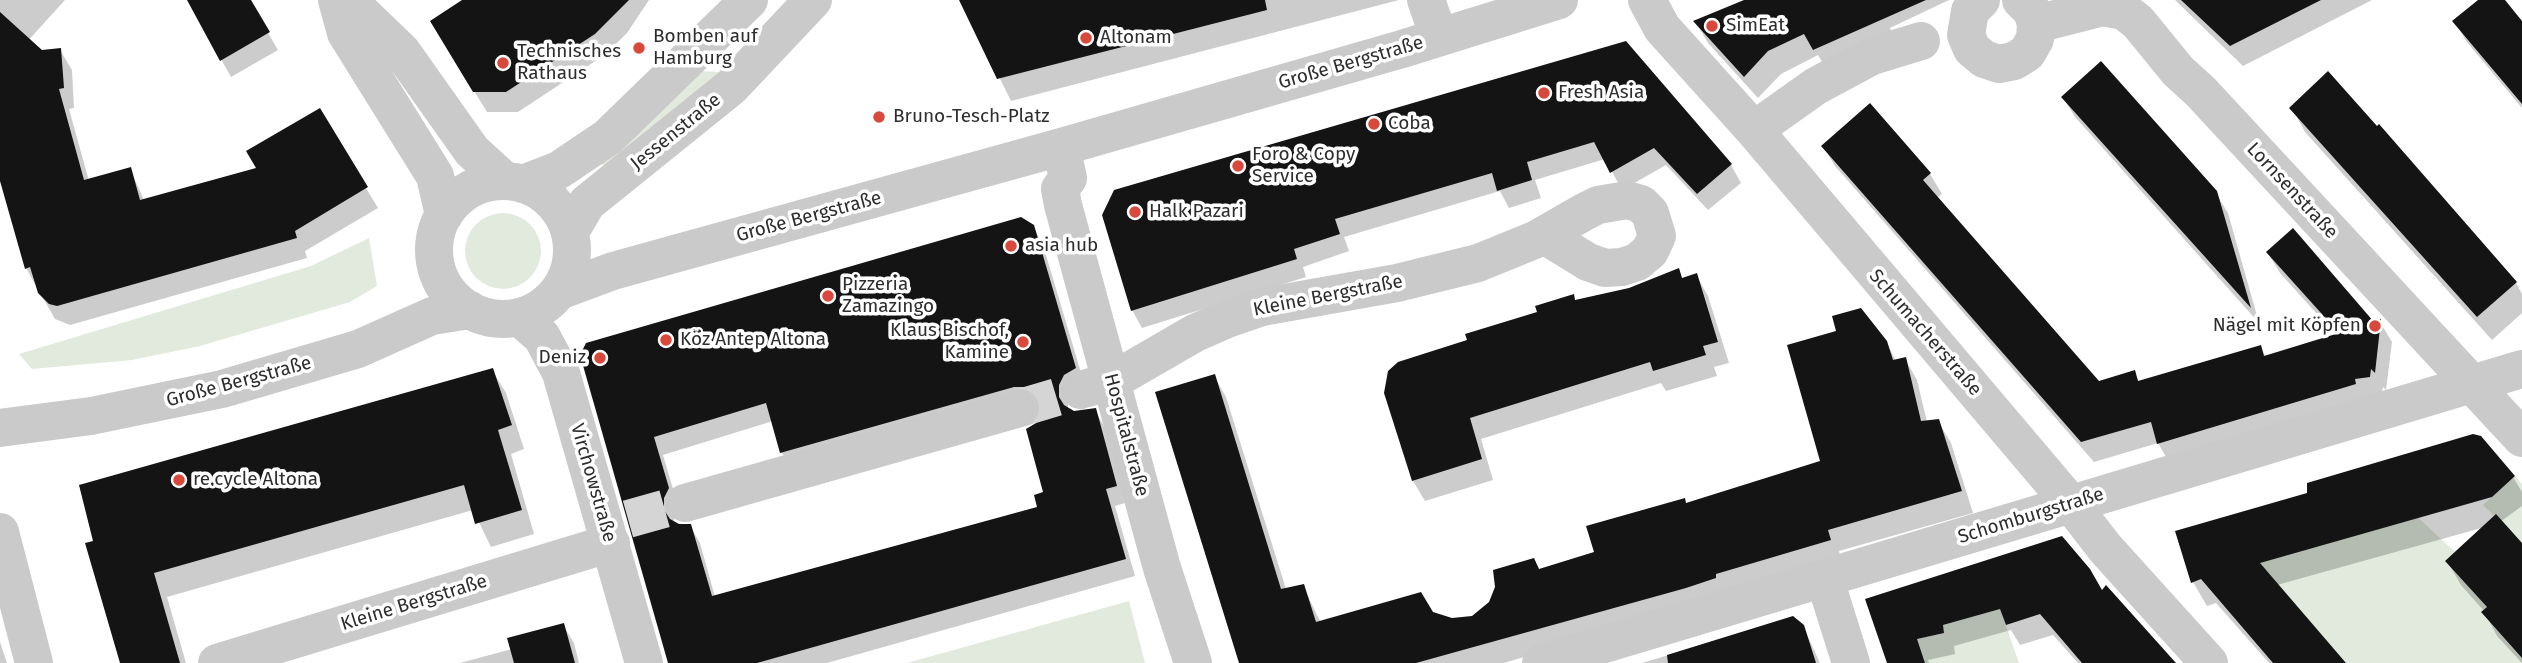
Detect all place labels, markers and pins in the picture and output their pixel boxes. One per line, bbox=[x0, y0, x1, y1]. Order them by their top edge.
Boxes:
place label: SimEat bbox=[1726, 15, 1785, 37]
marker: SimEat bbox=[1704, 18, 1720, 34]
place label: Bomben auf Hamburg bbox=[653, 26, 757, 70]
place label: Altonam bbox=[1100, 27, 1172, 49]
marker: Altonam bbox=[1078, 30, 1094, 46]
marker: Bomben auf Hamburg bbox=[631, 40, 647, 56]
place label: Technisches Rathaus bbox=[517, 41, 621, 85]
marker: Technisches Rathaus bbox=[495, 55, 511, 71]
place label: Fresh Asia bbox=[1558, 82, 1644, 104]
marker: Fresh Asia bbox=[1536, 85, 1552, 101]
place label: Bruno-Tesch-Platz bbox=[893, 106, 1050, 128]
marker: Bruno-Tesch-Platz bbox=[871, 109, 887, 125]
place label: Coba bbox=[1388, 113, 1431, 135]
marker: Coba bbox=[1366, 116, 1382, 132]
place label: Foro & Copy Service bbox=[1252, 144, 1355, 188]
marker: Foro & Copy Service bbox=[1230, 158, 1246, 174]
place label: Halk Pazari bbox=[1149, 201, 1244, 223]
marker: Halk Pazari bbox=[1127, 204, 1143, 220]
place label: asia hub bbox=[1025, 235, 1098, 257]
marker: asia hub bbox=[1003, 238, 1019, 254]
place label: Pizzeria Zamazingo bbox=[842, 274, 934, 318]
marker: Pizzeria Zamazingo bbox=[820, 288, 836, 304]
place label: Nägel mit Köpfen bbox=[2213, 315, 2361, 337]
marker: Nägel mit Köpfen bbox=[2367, 318, 2383, 334]
place label: Klaus Bischof, Kamine bbox=[890, 320, 1009, 364]
place label: Köz Antep Altona bbox=[680, 329, 826, 351]
marker: Köz Antep Altona bbox=[658, 332, 674, 348]
marker: Klaus Bischof, Kamine bbox=[1015, 334, 1031, 350]
place label: Deniz bbox=[539, 347, 586, 369]
marker: Deniz bbox=[592, 350, 608, 366]
place label: re.cycle Altona bbox=[193, 469, 318, 491]
marker: re.cycle Altona bbox=[171, 472, 187, 488]

